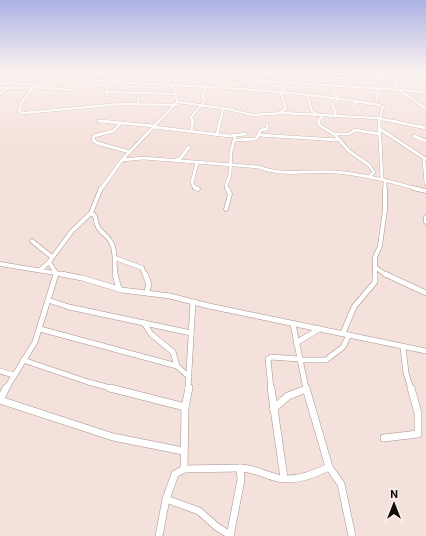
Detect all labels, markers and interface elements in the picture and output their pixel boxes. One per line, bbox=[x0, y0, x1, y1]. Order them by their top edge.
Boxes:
north arrow bbox=[374, 484, 414, 524]
text: N bbox=[390, 488, 398, 501]

